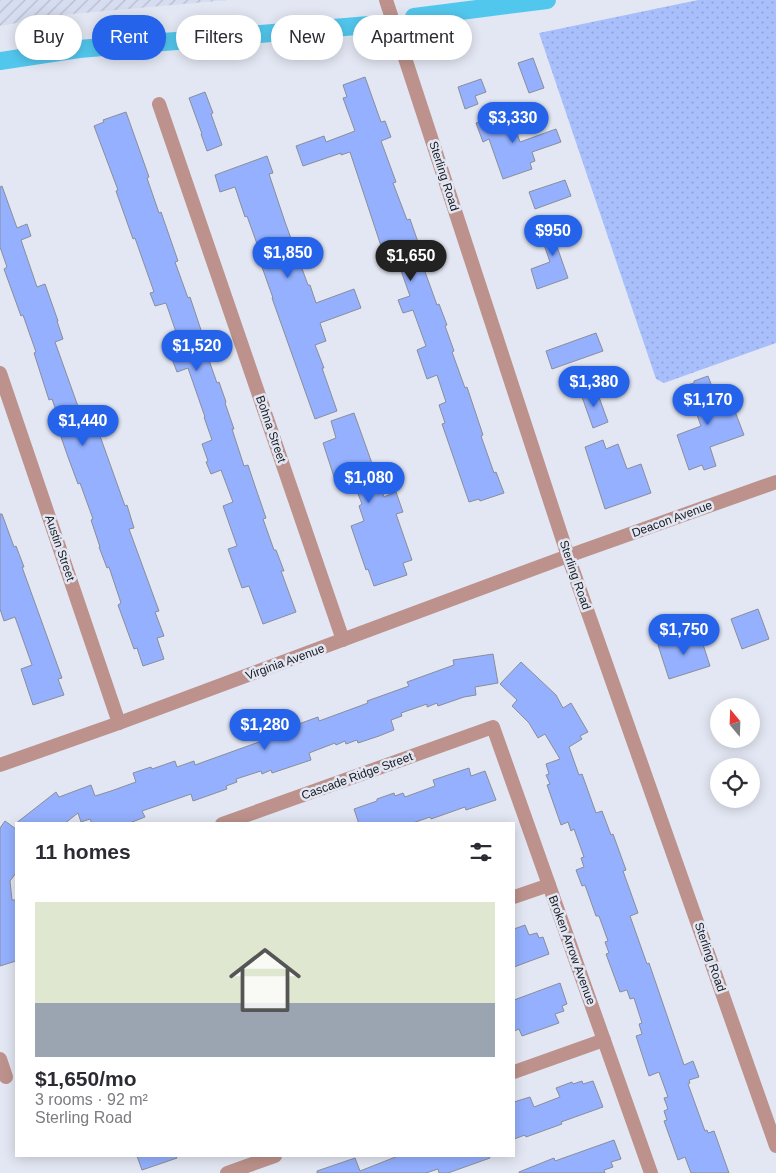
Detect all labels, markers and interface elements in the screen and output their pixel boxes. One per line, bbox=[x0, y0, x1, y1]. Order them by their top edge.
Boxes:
chip: Buy bbox=[15, 15, 82, 60]
chip: Rent bbox=[92, 15, 166, 60]
chip: Filters bbox=[176, 15, 261, 60]
chip: New bbox=[271, 15, 343, 60]
chip: Apartment bbox=[353, 15, 472, 60]
pin: $3,330 bbox=[472, 102, 554, 144]
text: $3,330 bbox=[489, 109, 537, 126]
street label: Sterling Road bbox=[426, 139, 462, 213]
pin: $950 bbox=[523, 214, 583, 257]
text: $950 bbox=[535, 222, 571, 239]
pin: $1,850 bbox=[247, 236, 329, 279]
pin: $1,650 bbox=[370, 240, 452, 282]
text: $1,850 bbox=[264, 244, 312, 261]
text: $1,650 bbox=[387, 247, 435, 264]
pin: $1,520 bbox=[156, 330, 238, 372]
text: $1,520 bbox=[173, 337, 221, 354]
pin: $1,380 bbox=[553, 366, 635, 408]
text: $1,380 bbox=[570, 373, 618, 390]
pin: $1,170 bbox=[667, 384, 749, 426]
text: $1,170 bbox=[684, 391, 732, 408]
street label: Bohna Street bbox=[253, 394, 289, 465]
pin: $1,440 bbox=[42, 404, 124, 447]
text: $1,440 bbox=[59, 412, 107, 429]
pin: $1,080 bbox=[328, 462, 410, 504]
text: $1,080 bbox=[345, 469, 393, 486]
street label: Deacon Avenue bbox=[630, 498, 714, 540]
street label: Austin Street bbox=[42, 513, 78, 583]
street label: Sterling Road bbox=[557, 538, 593, 612]
pin: $1,750 bbox=[643, 614, 725, 656]
text: $1,750 bbox=[660, 621, 708, 638]
street label: Virginia Avenue bbox=[244, 641, 327, 683]
north arrow bbox=[710, 698, 760, 748]
map controls bbox=[710, 698, 760, 808]
pin: $1,280 bbox=[224, 708, 306, 751]
text: $1,280 bbox=[241, 716, 289, 733]
street label: Cascade Ridge Street bbox=[299, 749, 415, 803]
button: locate bbox=[710, 758, 760, 808]
icon: filters bbox=[467, 838, 495, 866]
text: 11 homes bbox=[35, 840, 131, 863]
street label: Broken Arrow Avenue bbox=[546, 893, 598, 1007]
street label: Sterling Road bbox=[692, 920, 728, 994]
icon: home bbox=[220, 935, 310, 1025]
text: $1,650/mo bbox=[35, 1067, 137, 1090]
text: 3 rooms · 92 m² bbox=[35, 1091, 148, 1108]
text: Sterling Road bbox=[35, 1109, 132, 1126]

